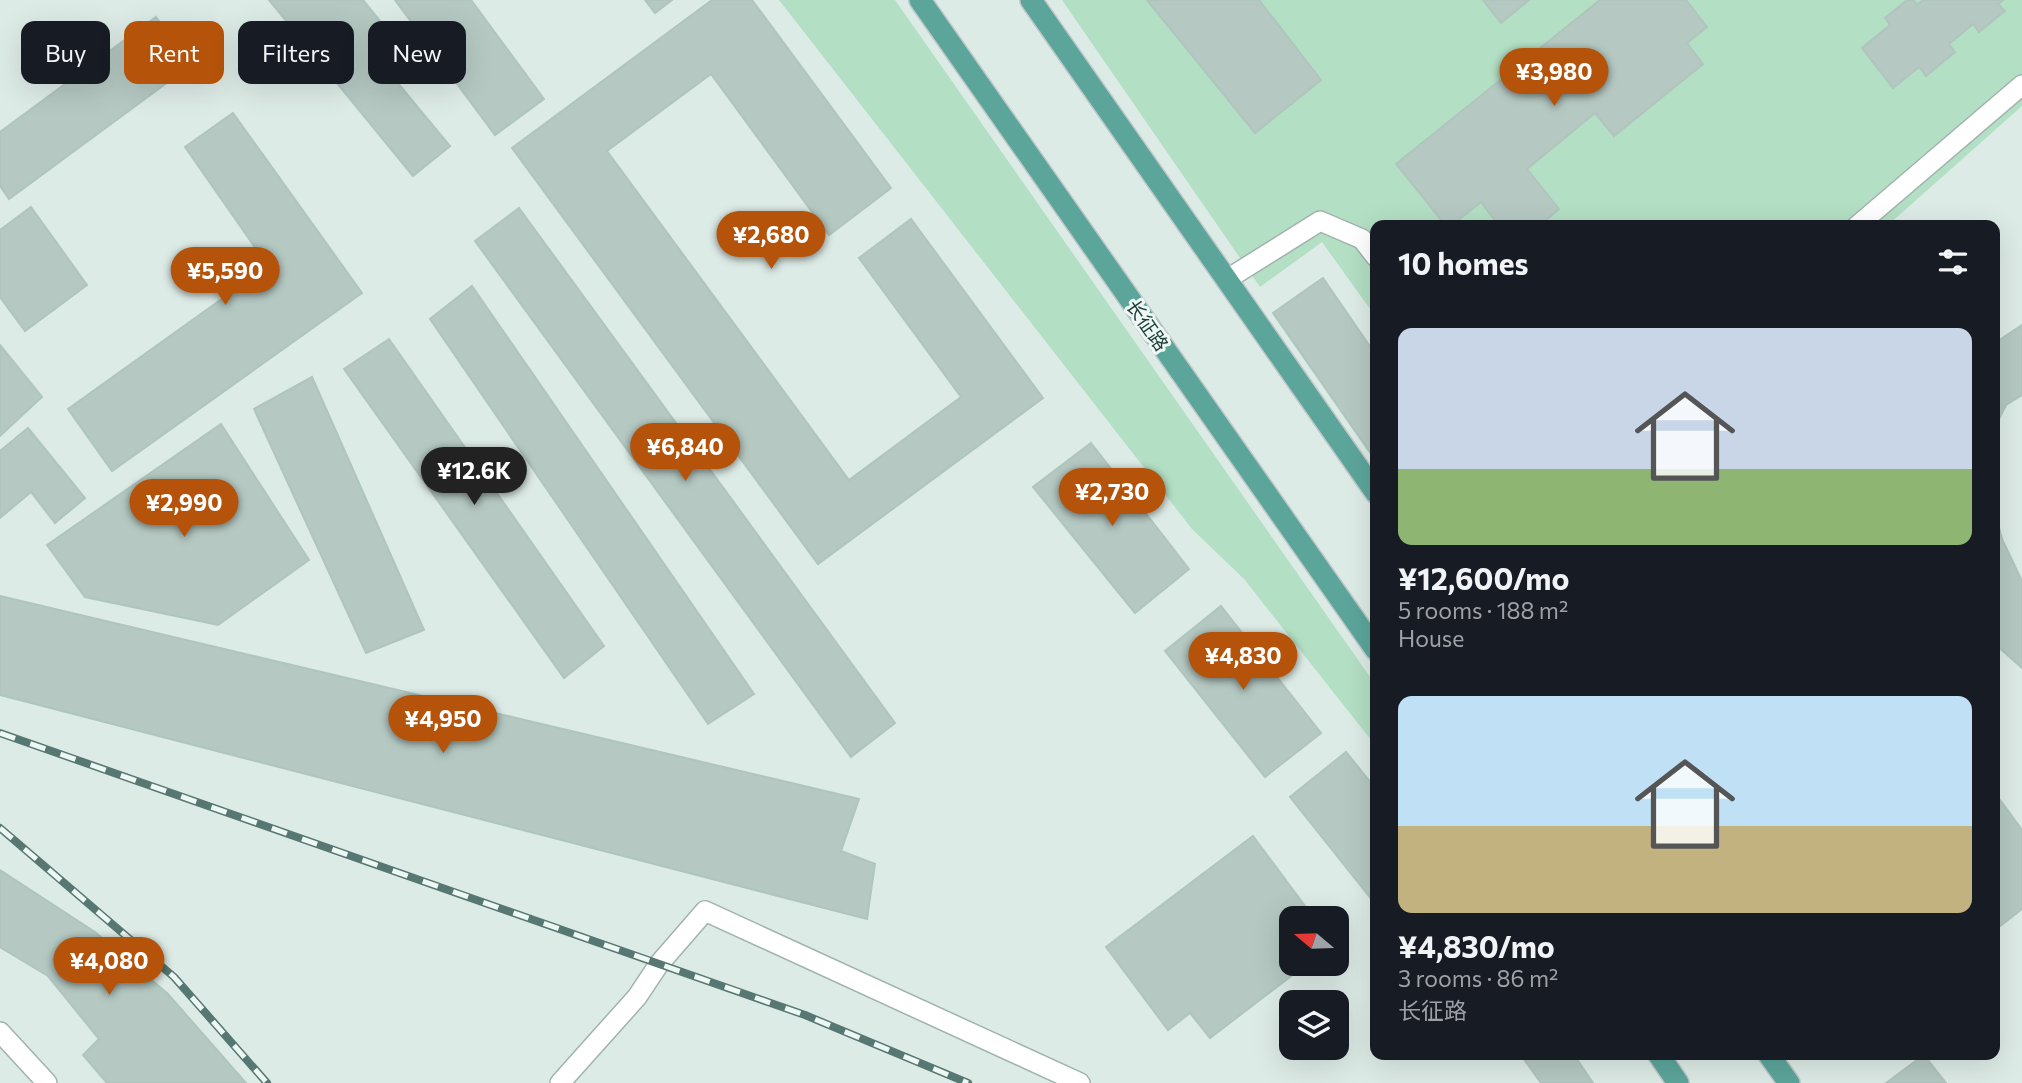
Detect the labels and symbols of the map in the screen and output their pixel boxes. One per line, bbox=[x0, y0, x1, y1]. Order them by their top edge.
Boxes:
pin: ¥3,980 bbox=[1497, 48, 1611, 108]
pin: ¥2,680 bbox=[714, 212, 828, 271]
pin: ¥5,590 bbox=[168, 247, 282, 307]
street label: 长征路 bbox=[1122, 295, 1174, 355]
pin: ¥6,840 bbox=[628, 424, 742, 483]
pin: ¥12.6K bbox=[417, 448, 531, 507]
pin: ¥2,730 bbox=[1055, 468, 1169, 528]
pin: ¥2,990 bbox=[127, 480, 241, 539]
pin: ¥4,830 bbox=[1186, 632, 1300, 692]
pin: ¥4,950 bbox=[386, 696, 500, 755]
north arrow bbox=[1279, 906, 1349, 976]
pin: ¥4,080 bbox=[52, 937, 166, 997]

